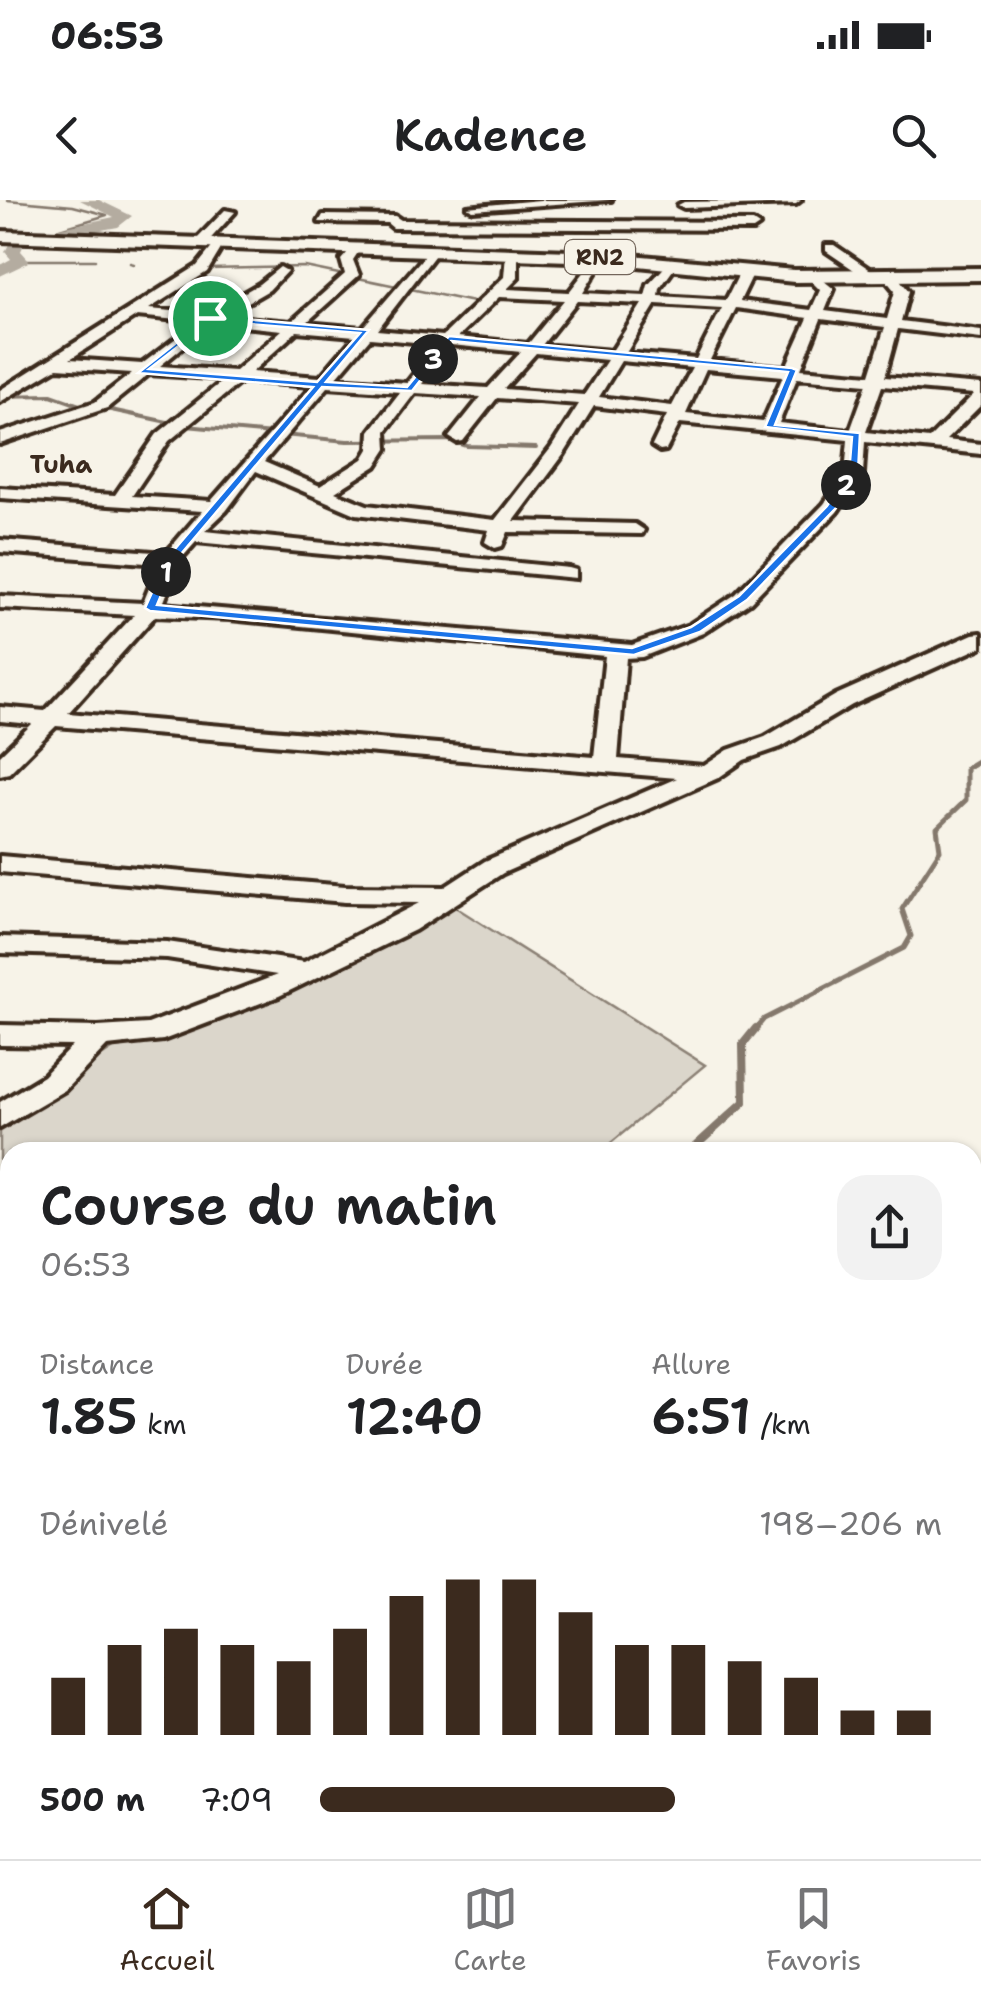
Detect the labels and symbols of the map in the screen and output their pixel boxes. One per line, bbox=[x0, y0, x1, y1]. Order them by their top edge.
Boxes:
road number: RN2 bbox=[565, 240, 635, 274]
pin bbox=[168, 276, 253, 361]
pin: 3 bbox=[408, 334, 458, 384]
district label: Tuha bbox=[30, 447, 92, 481]
pin: 2 bbox=[821, 460, 871, 510]
pin: 1 bbox=[141, 547, 191, 597]

